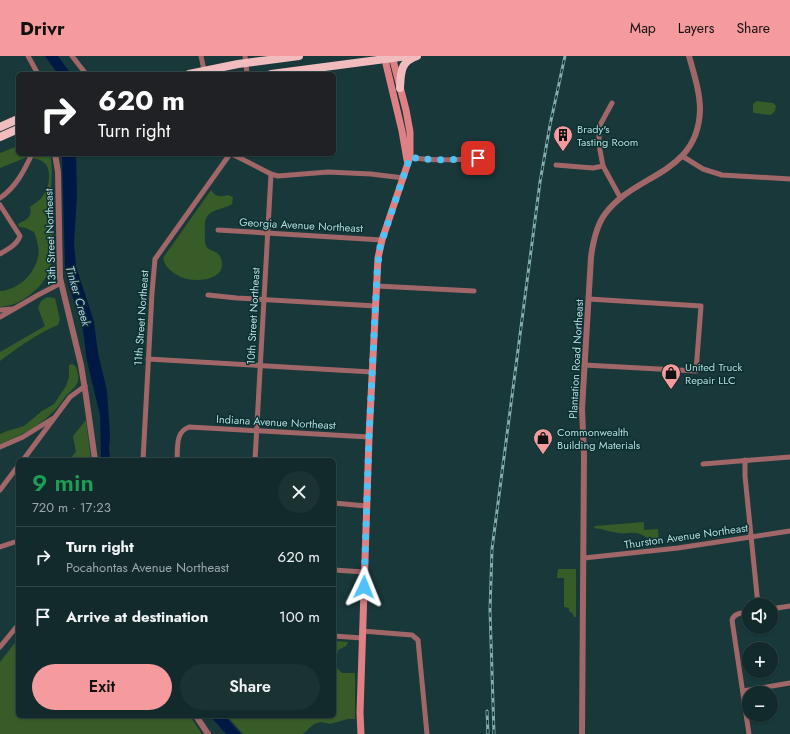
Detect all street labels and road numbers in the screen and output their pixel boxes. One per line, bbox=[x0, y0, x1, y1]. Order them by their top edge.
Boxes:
street label: 13th Street Northeast bbox=[40, 188, 60, 286]
street label: Georgia Avenue Northeast bbox=[239, 214, 364, 236]
street label: 10th Street Northeast bbox=[242, 267, 264, 365]
street label: 11th Street Northeast bbox=[130, 269, 152, 366]
street label: Plantation Road Northeast bbox=[565, 298, 587, 419]
street label: Indiana Avenue Northeast bbox=[216, 411, 336, 433]
street label: Thurston Avenue Northeast bbox=[623, 519, 749, 553]

